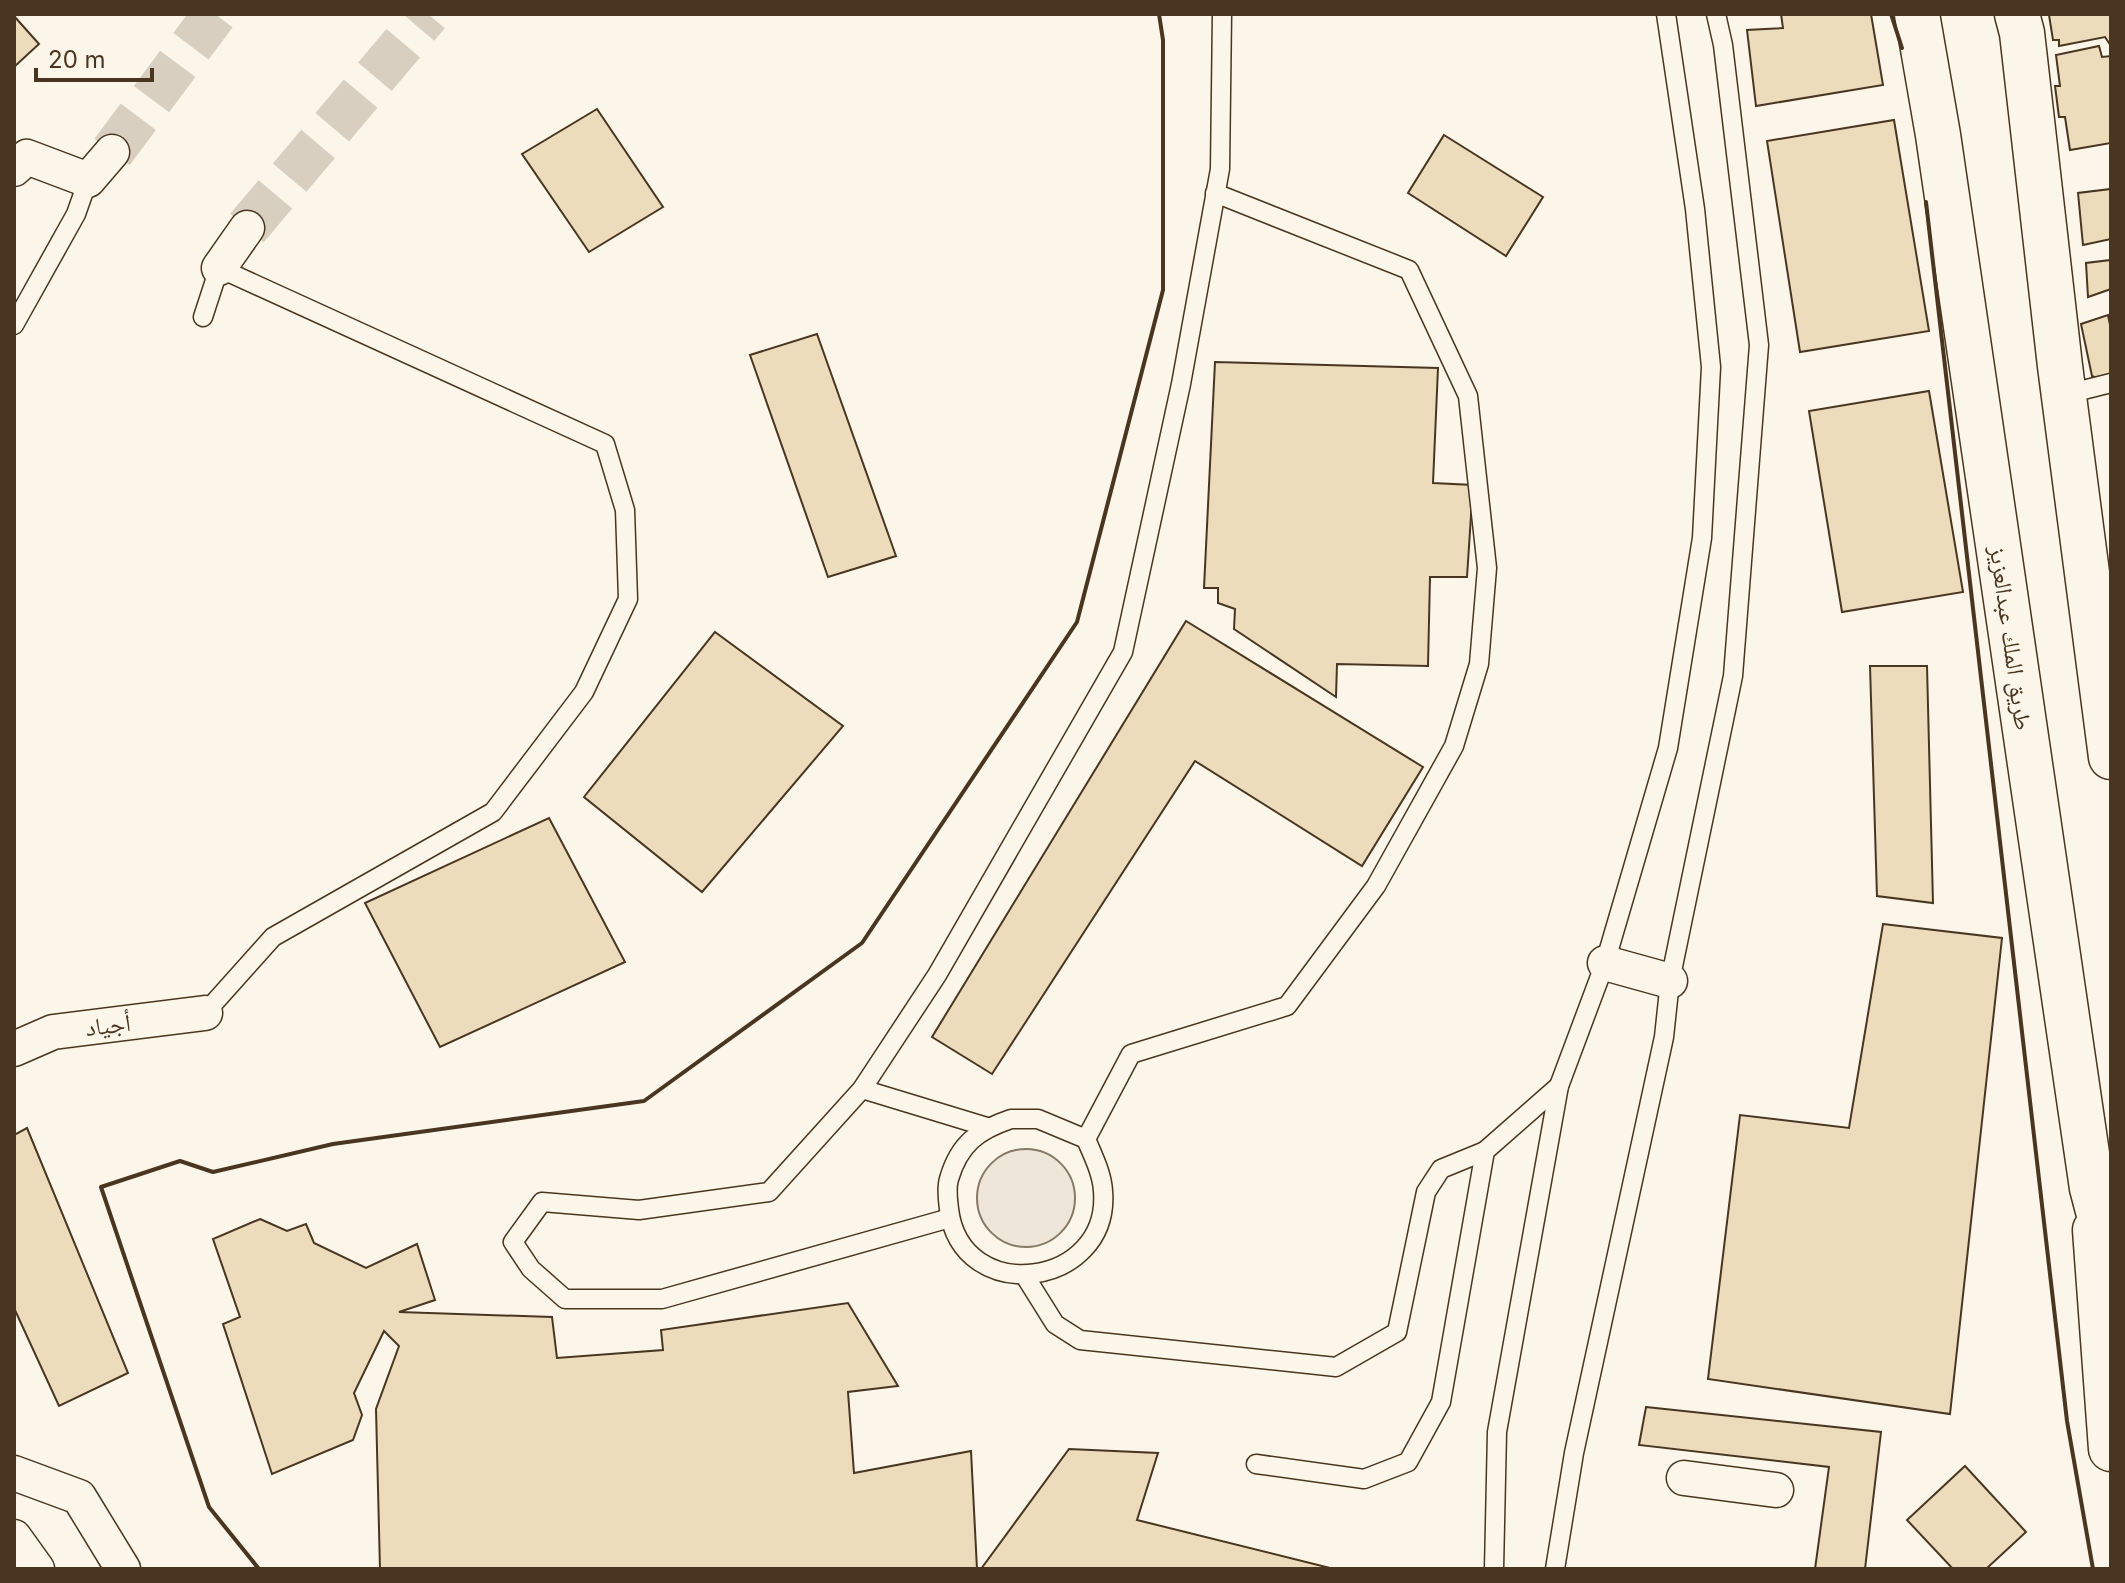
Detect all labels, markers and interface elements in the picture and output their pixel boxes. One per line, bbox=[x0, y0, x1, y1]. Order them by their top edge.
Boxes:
scale bar bbox=[36, 32, 152, 82]
text: 20 m bbox=[48, 45, 106, 74]
street label: طريق الملك عبدالعزيز bbox=[1984, 543, 2038, 732]
street label: أجياد bbox=[84, 1008, 132, 1042]

